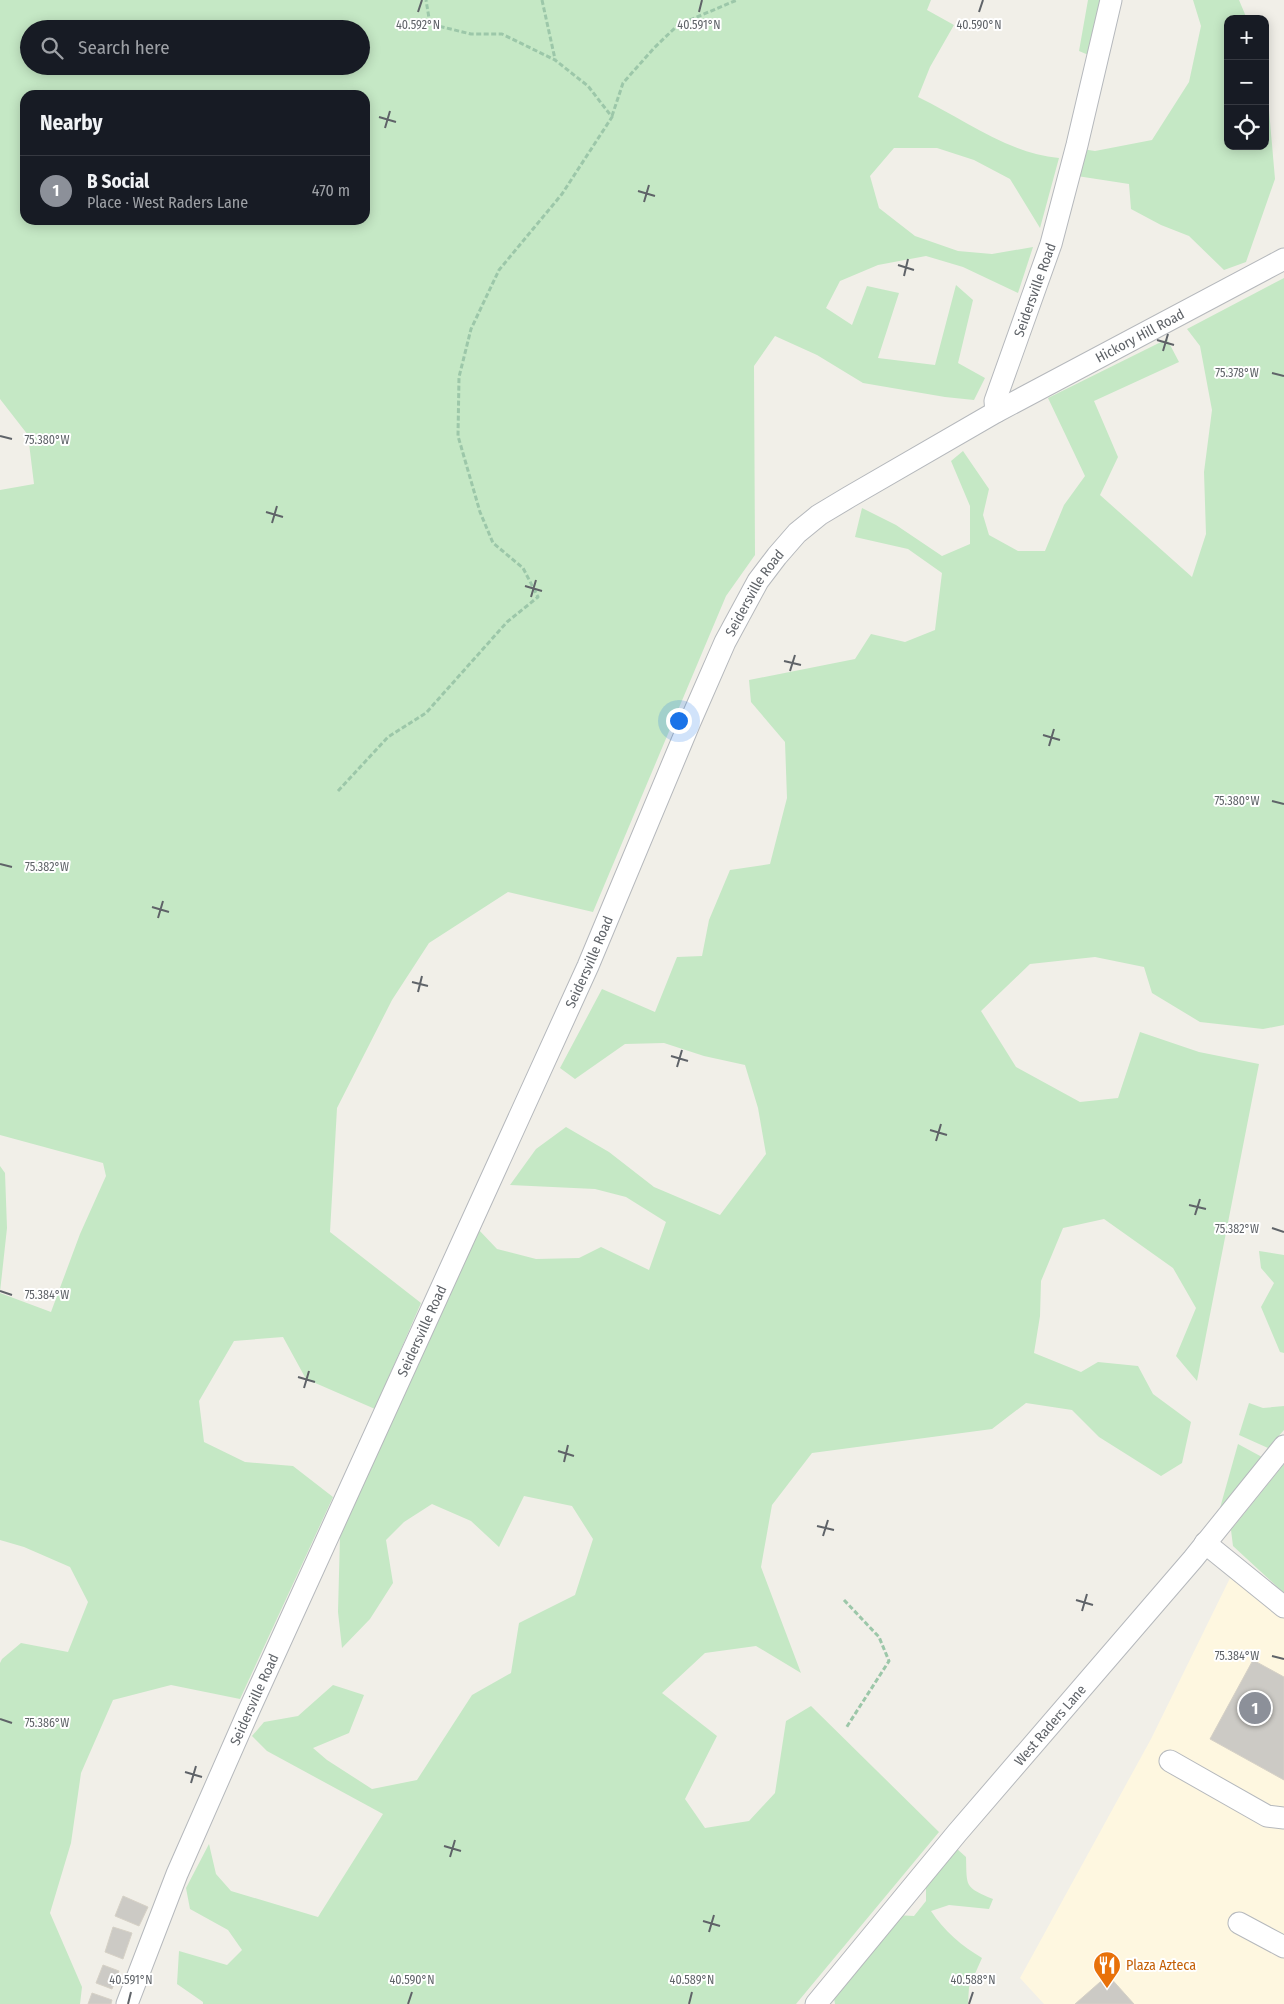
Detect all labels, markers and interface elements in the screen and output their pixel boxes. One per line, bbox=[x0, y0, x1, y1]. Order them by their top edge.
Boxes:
map controls bbox=[1224, 15, 1269, 150]
button: + bbox=[1224, 15, 1269, 60]
text: 40.592°N bbox=[396, 18, 440, 32]
text: 40.591°N bbox=[677, 18, 721, 32]
text: 40.590°N bbox=[956, 18, 1002, 32]
search box bbox=[20, 20, 370, 75]
icon: search bbox=[38, 34, 66, 62]
text: Search here bbox=[78, 36, 170, 59]
button: − bbox=[1224, 60, 1269, 105]
button: locate bbox=[1224, 105, 1269, 150]
text: Nearby bbox=[40, 110, 102, 136]
text: B Social bbox=[87, 170, 149, 193]
text: 1 bbox=[53, 181, 59, 200]
text: 470 m bbox=[312, 181, 350, 200]
text: Place · West Raders Lane bbox=[87, 193, 248, 212]
street label: Seidersville Road bbox=[1011, 241, 1060, 339]
street label: Hickory Hill Road bbox=[1093, 306, 1187, 367]
text: 75.378°W bbox=[1215, 366, 1259, 380]
text: 75.380°W bbox=[24, 433, 70, 447]
street label: Seidersville Road bbox=[722, 546, 788, 639]
your location bbox=[666, 708, 692, 734]
text: 75.380°W bbox=[1214, 794, 1260, 808]
text: 75.382°W bbox=[25, 860, 69, 874]
street label: Seidersville Road bbox=[562, 914, 617, 1011]
text: 75.382°W bbox=[1215, 1222, 1259, 1236]
street label: Seidersville Road bbox=[394, 1283, 450, 1380]
text: 75.384°W bbox=[25, 1288, 69, 1302]
text: 75.384°W bbox=[1215, 1649, 1259, 1663]
street label: Seidersville Road bbox=[227, 1651, 283, 1748]
street label: West Raders Lane bbox=[1011, 1681, 1090, 1769]
pin: 1 bbox=[1239, 1689, 1271, 1727]
text: 75.386°W bbox=[25, 1716, 69, 1730]
restaurant icon: Plaza Azteca bbox=[1092, 1950, 1122, 1989]
place label: Plaza Azteca bbox=[1126, 1957, 1196, 1974]
text: 40.591°N bbox=[109, 1973, 153, 1987]
text: 40.590°N bbox=[389, 1973, 435, 1987]
text: 40.589°N bbox=[670, 1973, 714, 1987]
text: 40.588°N bbox=[950, 1973, 996, 1987]

